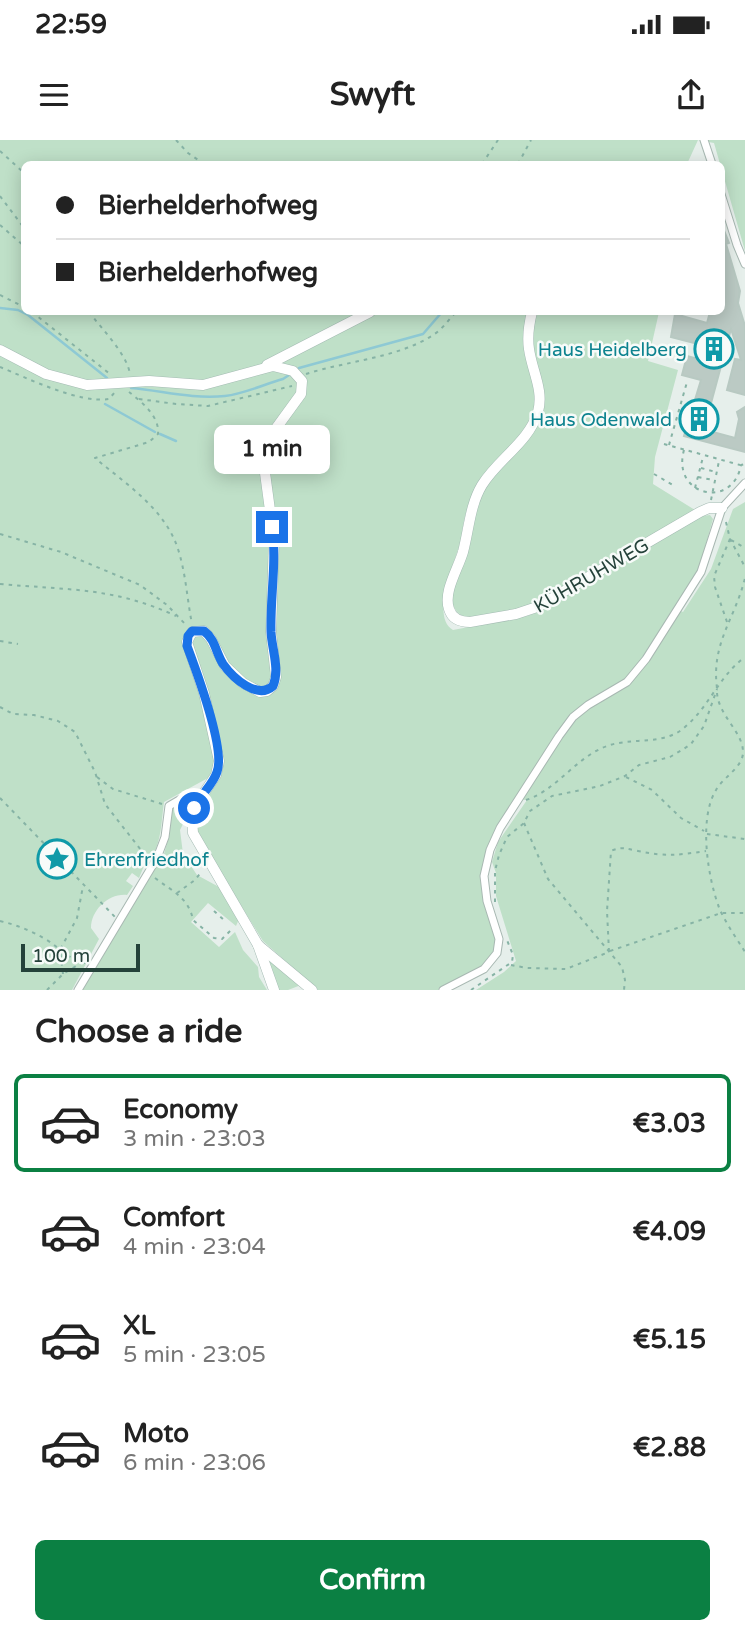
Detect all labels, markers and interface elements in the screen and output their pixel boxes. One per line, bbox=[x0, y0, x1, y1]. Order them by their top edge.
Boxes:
text: 22:59 bbox=[35, 9, 107, 40]
icon: menu bbox=[35, 76, 73, 114]
text: Swyft bbox=[330, 76, 415, 114]
icon: share bbox=[672, 76, 710, 114]
text: Bierhelderhofweg bbox=[98, 190, 318, 221]
text: Bierhelderhofweg bbox=[98, 257, 318, 288]
building icon: Haus Heidelberg bbox=[693, 328, 735, 370]
place label: Haus Heidelberg bbox=[538, 339, 687, 361]
building icon: Haus Odenwald bbox=[678, 398, 720, 440]
place label: Haus Odenwald bbox=[530, 409, 672, 431]
callout: 1 min bbox=[214, 426, 330, 474]
text: 1 min bbox=[241, 435, 303, 463]
route end bbox=[256, 511, 288, 543]
street label: KÜHRUHWEG bbox=[530, 534, 653, 618]
route start bbox=[178, 792, 210, 824]
place icon: Ehrenfriedhof bbox=[36, 838, 78, 880]
place label: Ehrenfriedhof bbox=[84, 849, 210, 871]
scale bar bbox=[21, 941, 140, 973]
text: 100 m bbox=[32, 945, 90, 967]
text: Choose a ride bbox=[35, 1013, 242, 1051]
icon: car bbox=[39, 1092, 102, 1155]
text: Economy bbox=[123, 1094, 238, 1125]
text: €3.03 bbox=[633, 1108, 706, 1139]
text: 3 min · 23:03 bbox=[123, 1125, 266, 1153]
icon: car bbox=[39, 1200, 102, 1263]
text: Comfort bbox=[123, 1202, 225, 1233]
text: €4.09 bbox=[633, 1216, 706, 1247]
text: 4 min · 23:04 bbox=[123, 1233, 266, 1261]
icon: car bbox=[39, 1308, 102, 1371]
text: XL bbox=[123, 1310, 155, 1341]
text: €5.15 bbox=[633, 1324, 706, 1355]
text: 5 min · 23:05 bbox=[123, 1341, 266, 1369]
icon: car bbox=[39, 1416, 102, 1479]
text: Moto bbox=[123, 1418, 189, 1449]
text: €2.88 bbox=[633, 1432, 706, 1463]
text: 6 min · 23:06 bbox=[123, 1449, 266, 1477]
button: Confirm bbox=[35, 1540, 710, 1620]

